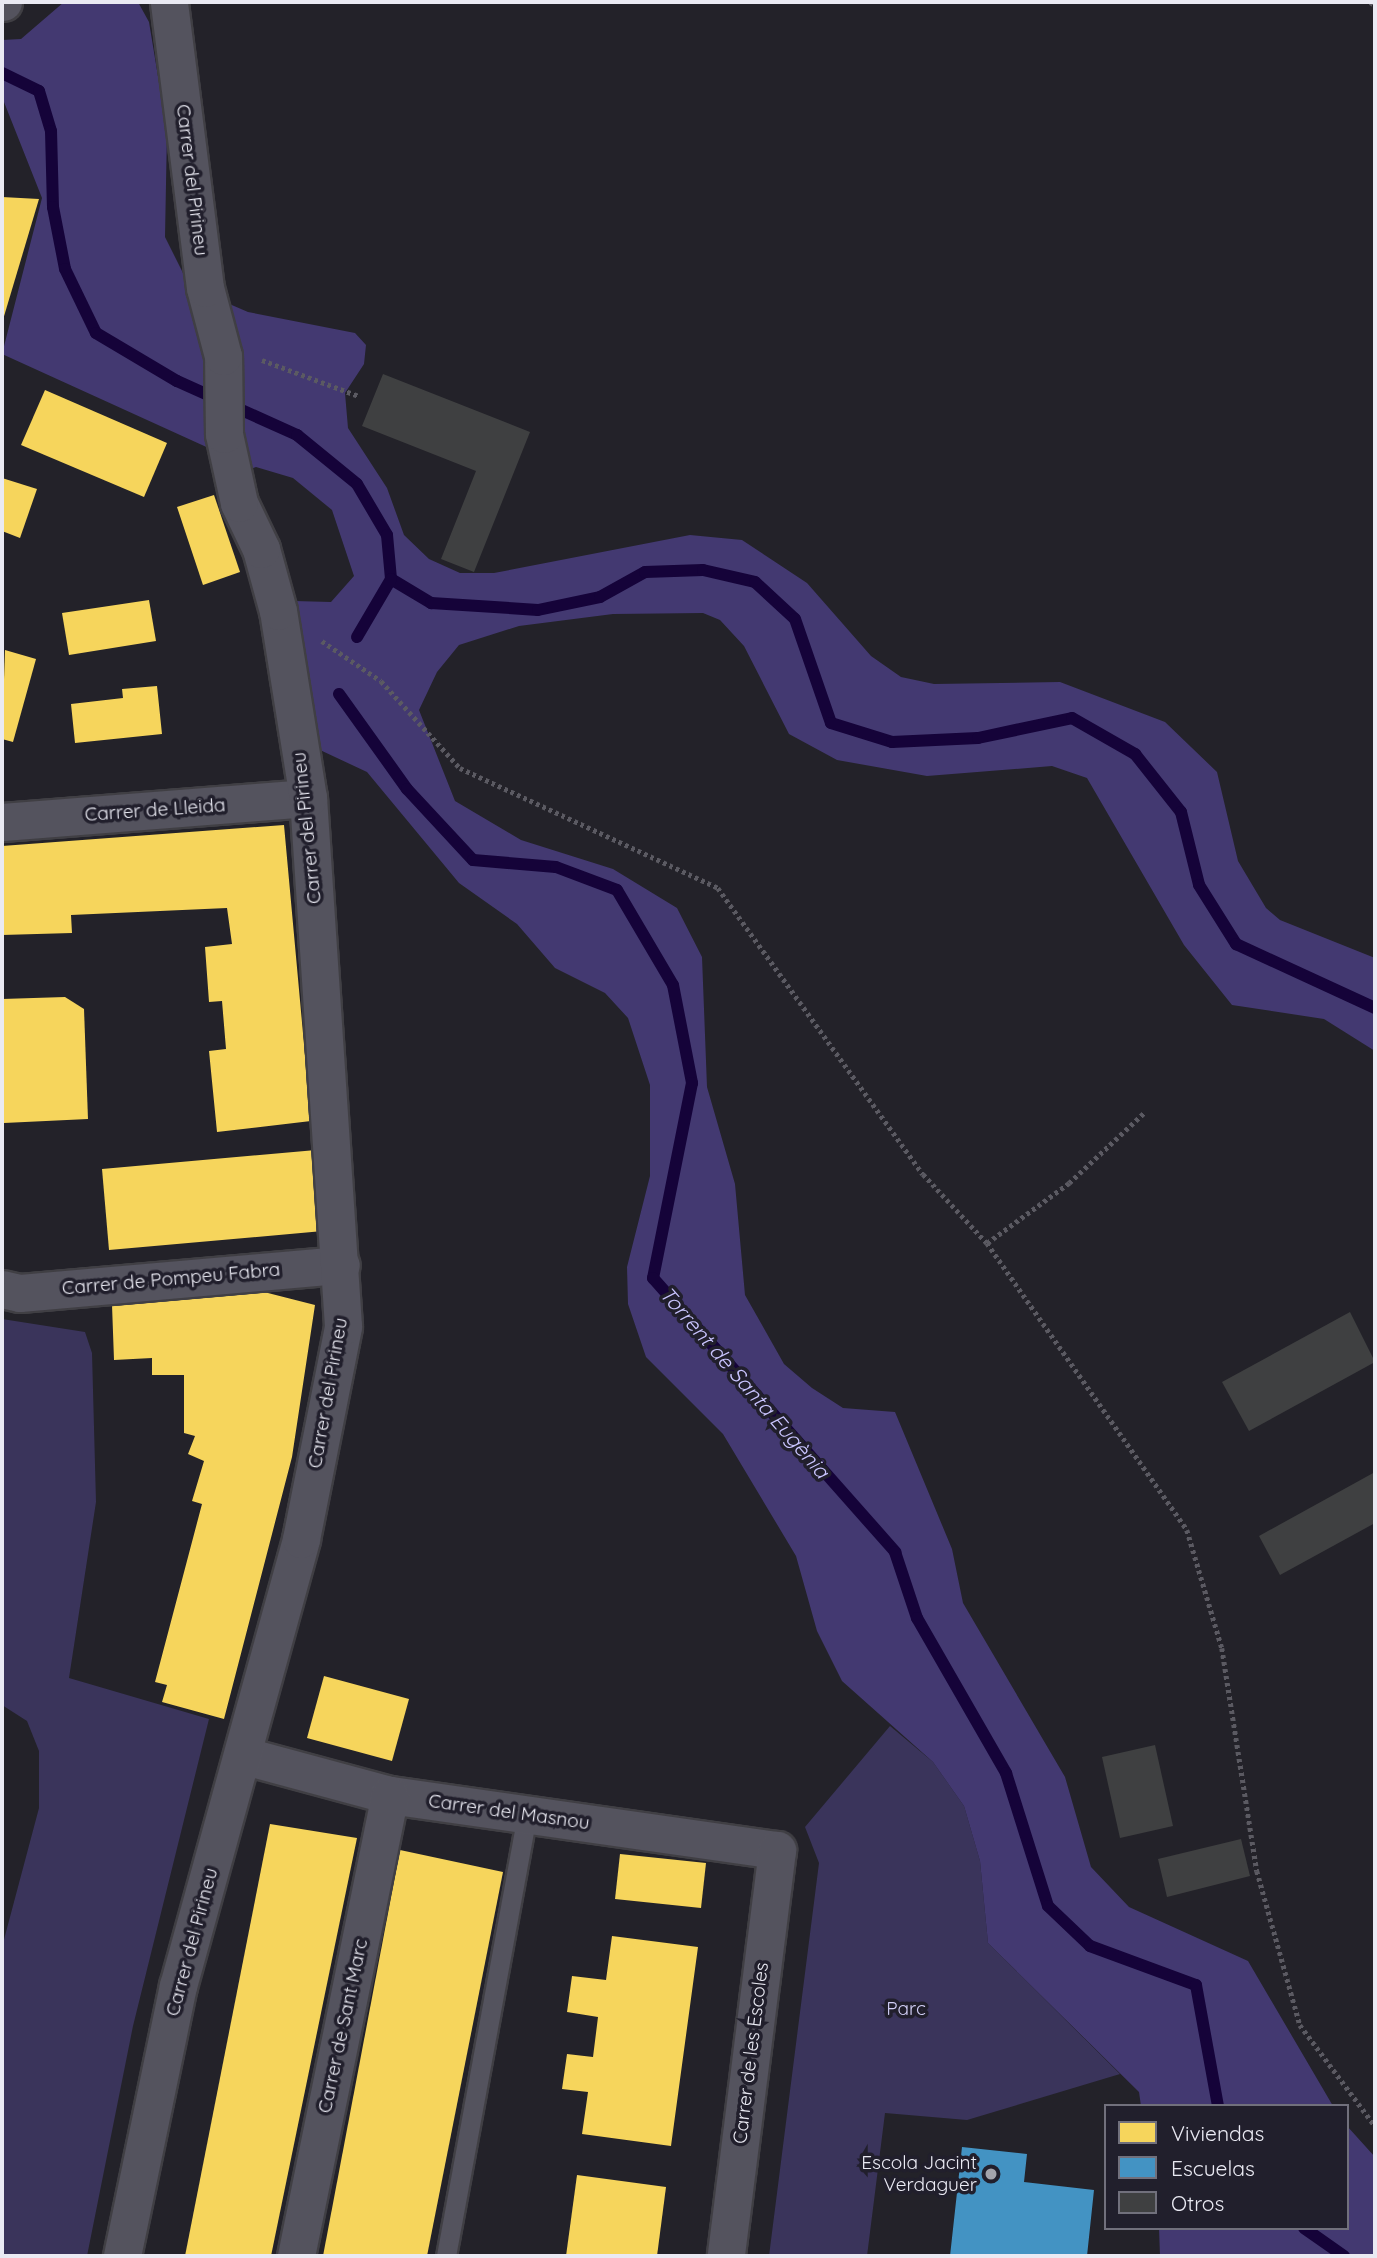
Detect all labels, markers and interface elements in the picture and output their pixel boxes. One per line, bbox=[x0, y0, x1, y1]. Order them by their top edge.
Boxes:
street label: Carrer del Pirineu bbox=[171, 103, 213, 257]
street label: Carrer del Pirineu bbox=[288, 751, 326, 905]
street label: Carrer de Lleida bbox=[84, 794, 226, 826]
street label: Carrer de Pompeu Fabra bbox=[61, 1258, 281, 1300]
water label: Torrent de Santa Eugènia bbox=[655, 1281, 835, 1483]
street label: Carrer del Pirineu bbox=[304, 1316, 352, 1470]
street label: Carrer del Masnou bbox=[427, 1789, 591, 1835]
street label: Carrer del Pirineu bbox=[161, 1865, 223, 2019]
street label: Carrer de Sant Marc bbox=[313, 1937, 373, 2115]
street label: Carrer de les Escoles bbox=[729, 1961, 773, 2145]
park label: Parc bbox=[886, 1998, 926, 2020]
legend bbox=[1104, 2104, 1349, 2230]
text: Viviendas bbox=[1171, 2120, 1264, 2146]
place label: Escola Jacint Verdaguer bbox=[861, 2152, 977, 2196]
text: Escuelas bbox=[1171, 2155, 1255, 2181]
marker: Escola Jacint Verdaguer bbox=[983, 2166, 999, 2182]
text: Otros bbox=[1171, 2190, 1224, 2216]

